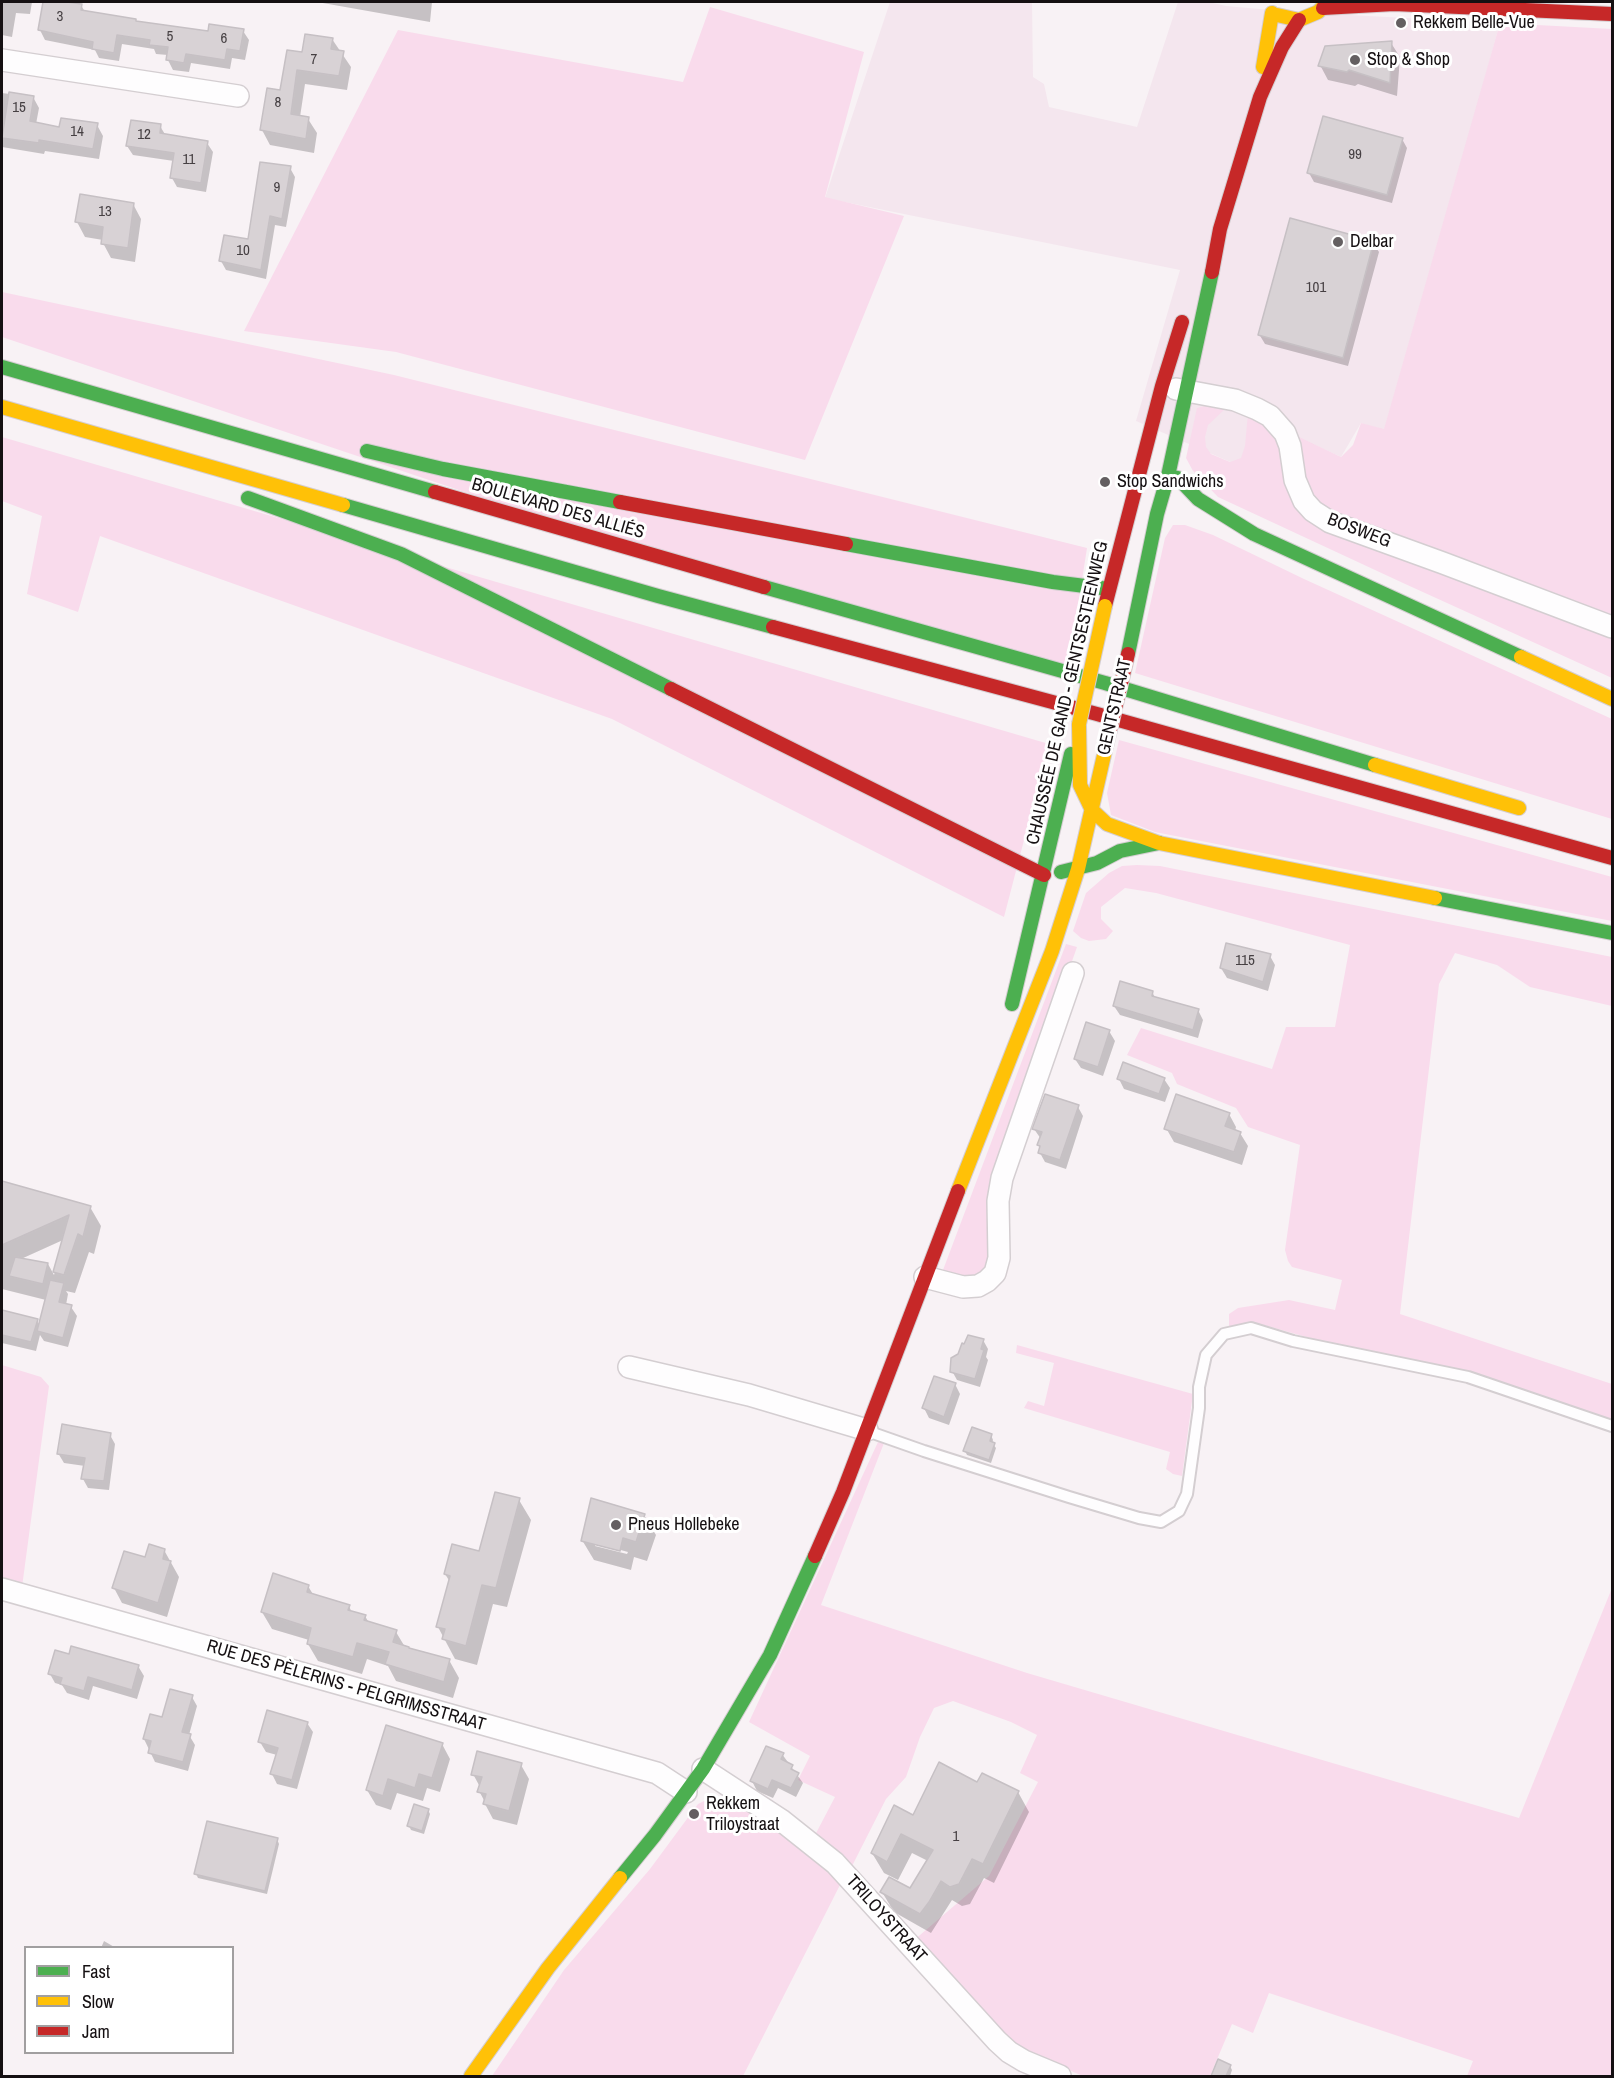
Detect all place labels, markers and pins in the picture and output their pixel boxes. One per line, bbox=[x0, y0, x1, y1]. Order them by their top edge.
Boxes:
place label: Rekkem Belle-Vue bbox=[1413, 12, 1535, 34]
marker: Rekkem Belle-Vue bbox=[1394, 16, 1408, 30]
place label: Stop & Shop bbox=[1367, 49, 1450, 71]
marker: Stop & Shop bbox=[1348, 53, 1362, 67]
place label: Delbar bbox=[1350, 231, 1393, 253]
marker: Delbar bbox=[1331, 235, 1345, 249]
place label: Stop Sandwichs bbox=[1117, 471, 1224, 493]
marker: Stop Sandwichs bbox=[1098, 475, 1112, 489]
place label: Pneus Hollebeke bbox=[628, 1514, 740, 1536]
marker: Pneus Hollebeke bbox=[609, 1518, 623, 1532]
place label: Rekkem Triloystraat bbox=[706, 1793, 779, 1836]
marker: Rekkem Triloystraat bbox=[687, 1807, 701, 1821]

